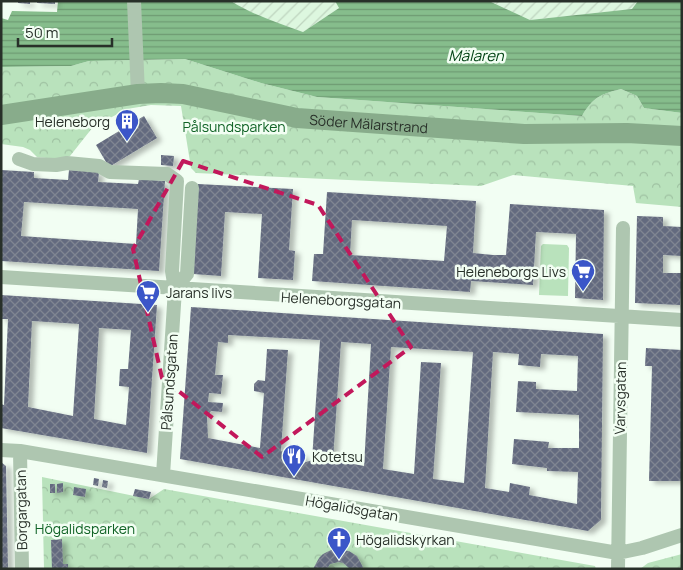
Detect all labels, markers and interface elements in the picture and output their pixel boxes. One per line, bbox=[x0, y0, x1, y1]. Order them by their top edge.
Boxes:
scale bar bbox=[18, 15, 111, 47]
text: 50 m bbox=[25, 22, 59, 43]
water label: Mälaren bbox=[448, 45, 505, 66]
building icon: Heleneborg bbox=[114, 108, 140, 142]
street label: Söder Mälarstrand bbox=[309, 109, 429, 137]
place label: Heleneborg bbox=[35, 112, 110, 131]
park label: Pålsundsparken bbox=[183, 117, 285, 136]
supermarket icon: Heleneborgs Livs bbox=[570, 258, 596, 292]
place label: Heleneborgs Livs bbox=[456, 262, 566, 281]
supermarket icon: Jarans livs bbox=[135, 279, 161, 313]
place label: Jarans livs bbox=[166, 283, 232, 302]
street label: Heleneborgsgatan bbox=[280, 287, 402, 313]
street label: Pålsundsgatan bbox=[156, 333, 182, 431]
street label: Varvsgatan bbox=[610, 362, 630, 434]
restaurant icon: Kotetsu bbox=[281, 443, 307, 477]
place label: Kotetsu bbox=[312, 447, 363, 466]
street label: Borgargatan bbox=[11, 470, 31, 550]
street label: Högalidsgatan bbox=[304, 490, 400, 526]
park label: Högalidsparken bbox=[35, 519, 135, 538]
church icon: Högalidskyrkan bbox=[326, 526, 352, 560]
place label: Högalidskyrkan bbox=[356, 530, 455, 549]

